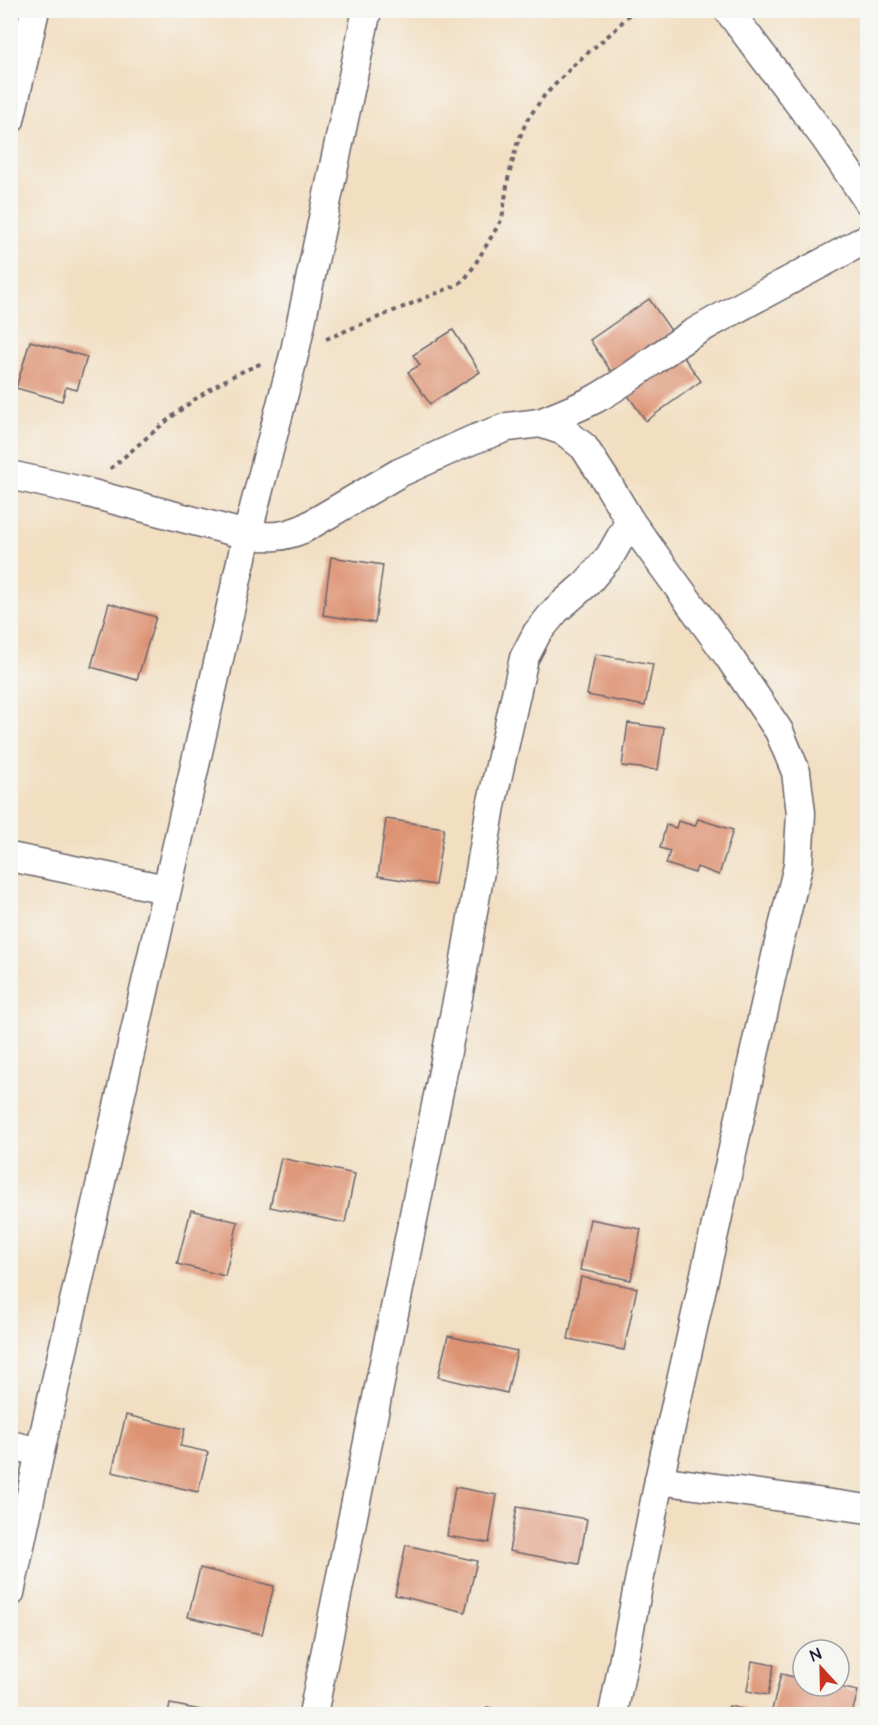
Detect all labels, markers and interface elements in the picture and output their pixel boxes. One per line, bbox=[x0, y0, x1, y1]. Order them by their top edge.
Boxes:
north arrow bbox=[791, 1638, 851, 1698]
text: N bbox=[807, 1643, 825, 1667]

